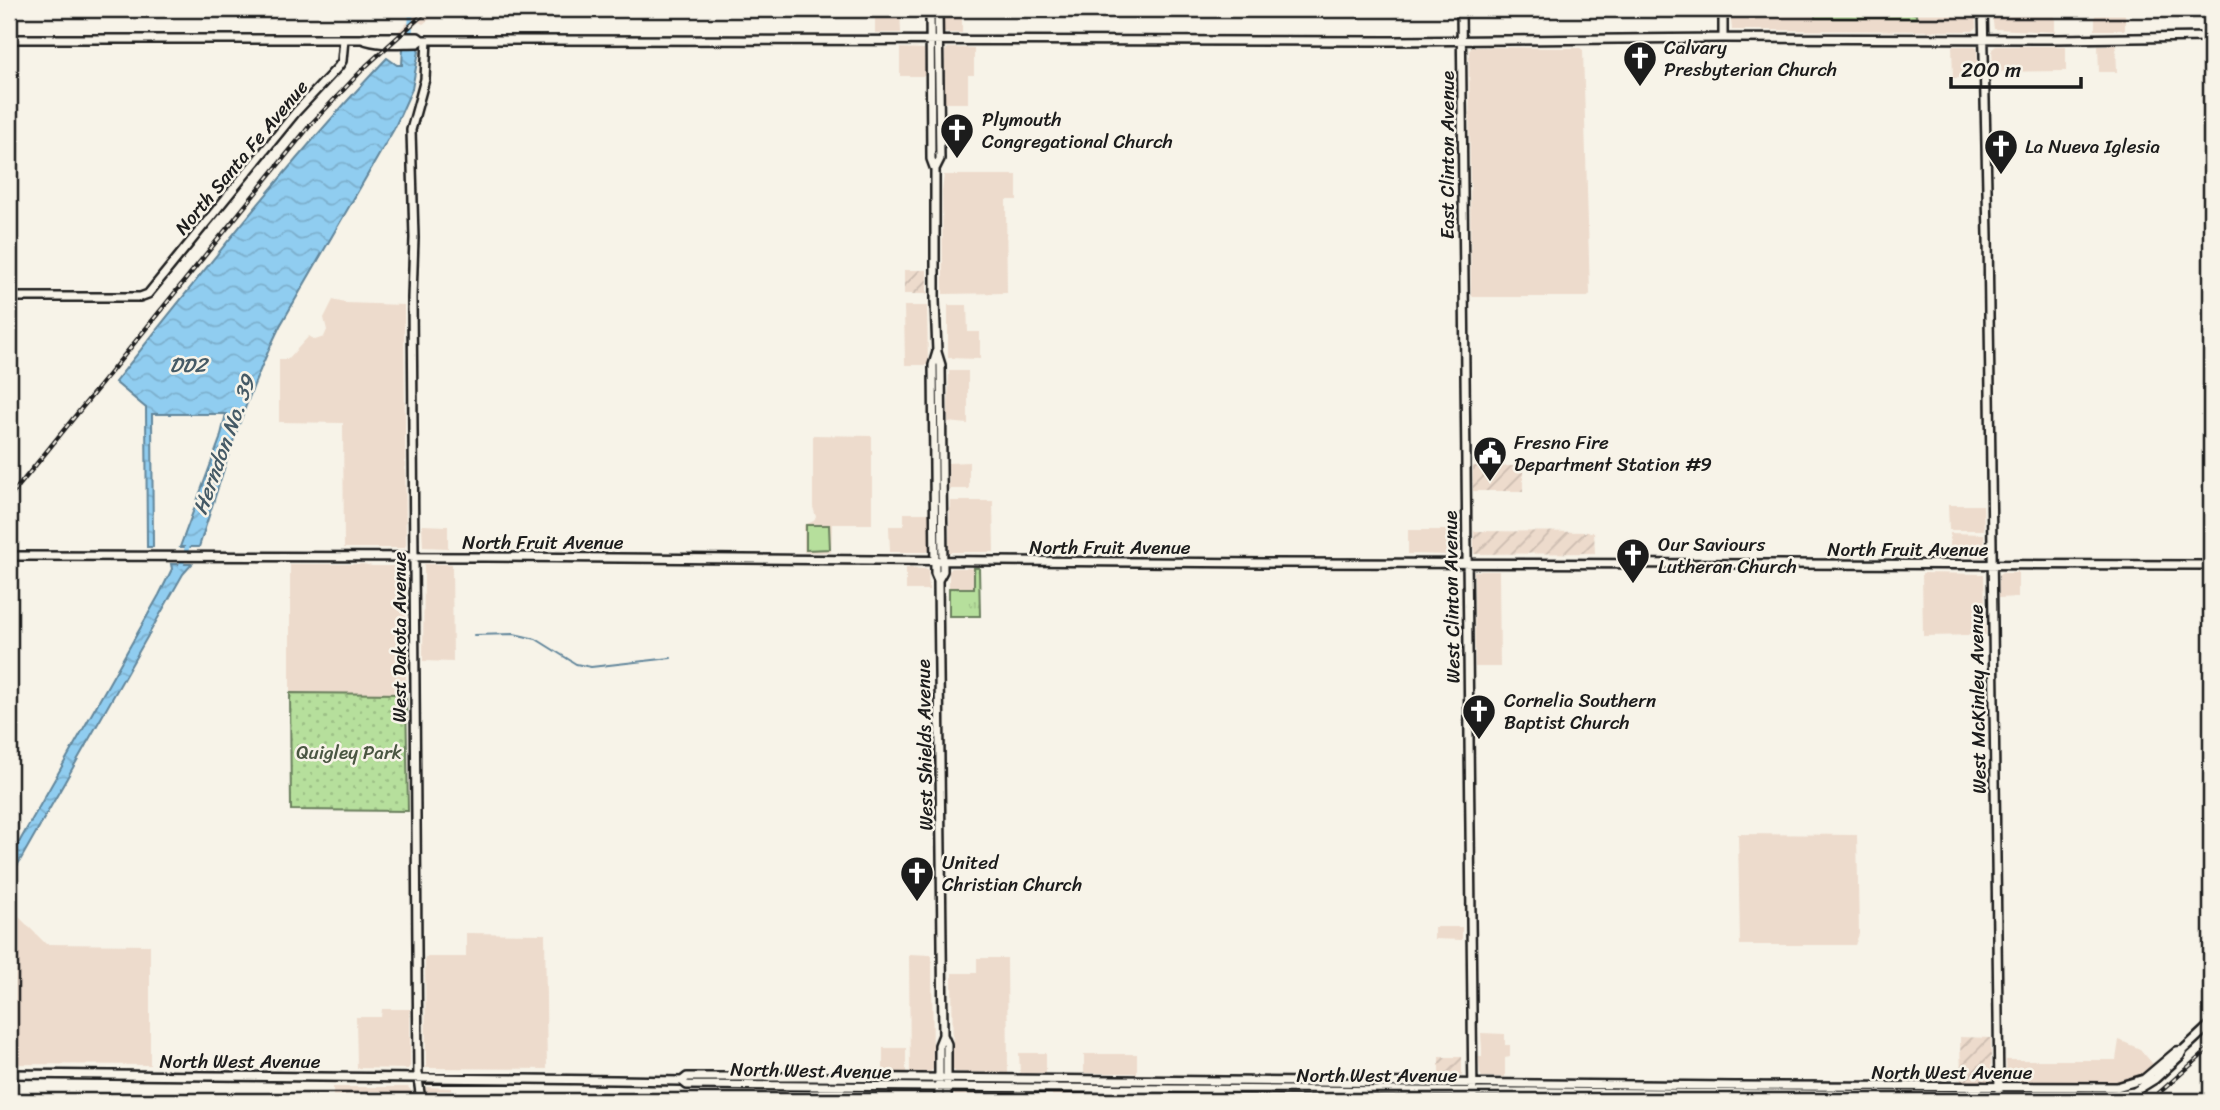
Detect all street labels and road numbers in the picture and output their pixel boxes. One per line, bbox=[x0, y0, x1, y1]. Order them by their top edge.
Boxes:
street label: East Clinton Avenue bbox=[1431, 71, 1464, 239]
street label: North Santa Fe Avenue bbox=[166, 72, 317, 242]
street label: West Clinton Avenue bbox=[1433, 510, 1470, 684]
street label: North Fruit Avenue bbox=[462, 526, 624, 559]
street label: North Fruit Avenue bbox=[1029, 531, 1191, 564]
street label: North Fruit Avenue bbox=[1827, 533, 1989, 566]
street label: West Dakota Avenue bbox=[383, 551, 416, 722]
street label: West McKinley Avenue bbox=[1959, 604, 1996, 794]
street label: West Shields Avenue bbox=[907, 659, 942, 831]
street label: North West Avenue bbox=[159, 1045, 321, 1078]
street label: North West Avenue bbox=[730, 1053, 892, 1088]
street label: North West Avenue bbox=[1871, 1056, 2033, 1089]
street label: North West Avenue bbox=[1296, 1059, 1458, 1092]

